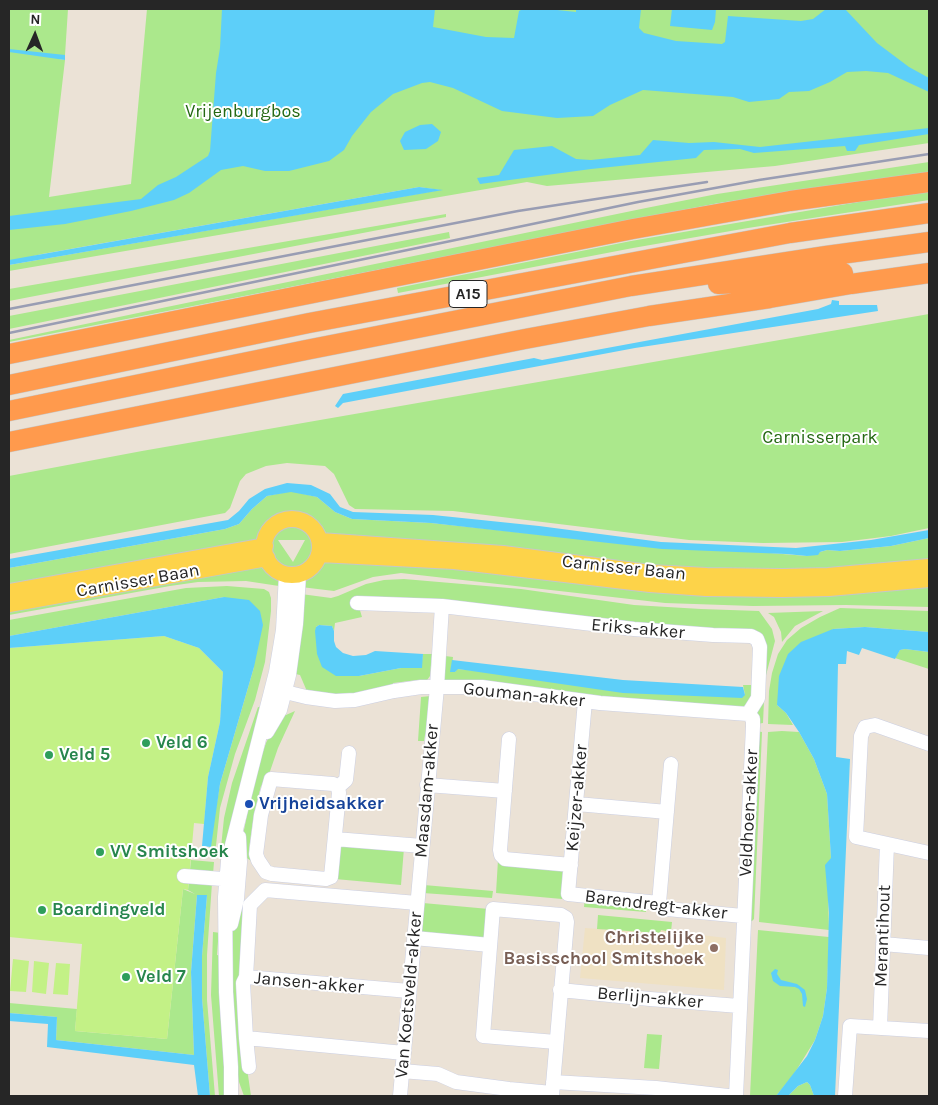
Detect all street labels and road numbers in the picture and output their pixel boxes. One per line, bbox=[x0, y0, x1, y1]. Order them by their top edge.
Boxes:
road number: A15 bbox=[449, 280, 487, 308]
street label: Carnisser Baan bbox=[561, 551, 687, 585]
street label: Carnisser Baan bbox=[75, 560, 201, 602]
street label: Eriks-akker bbox=[590, 614, 686, 644]
street label: Gouman-akker bbox=[462, 678, 586, 712]
street label: Maasdam-akker bbox=[410, 723, 444, 859]
street label: Keijzer-akker bbox=[562, 743, 592, 853]
street label: Veldhoen-akker bbox=[735, 749, 763, 877]
street label: Merantihout bbox=[870, 885, 896, 987]
street label: Barendregt-akker bbox=[584, 886, 728, 924]
street label: Van Koetsveld-akker bbox=[391, 911, 427, 1079]
street label: Jansen-akker bbox=[253, 967, 365, 999]
street label: Berlijn-akker bbox=[596, 983, 704, 1013]

